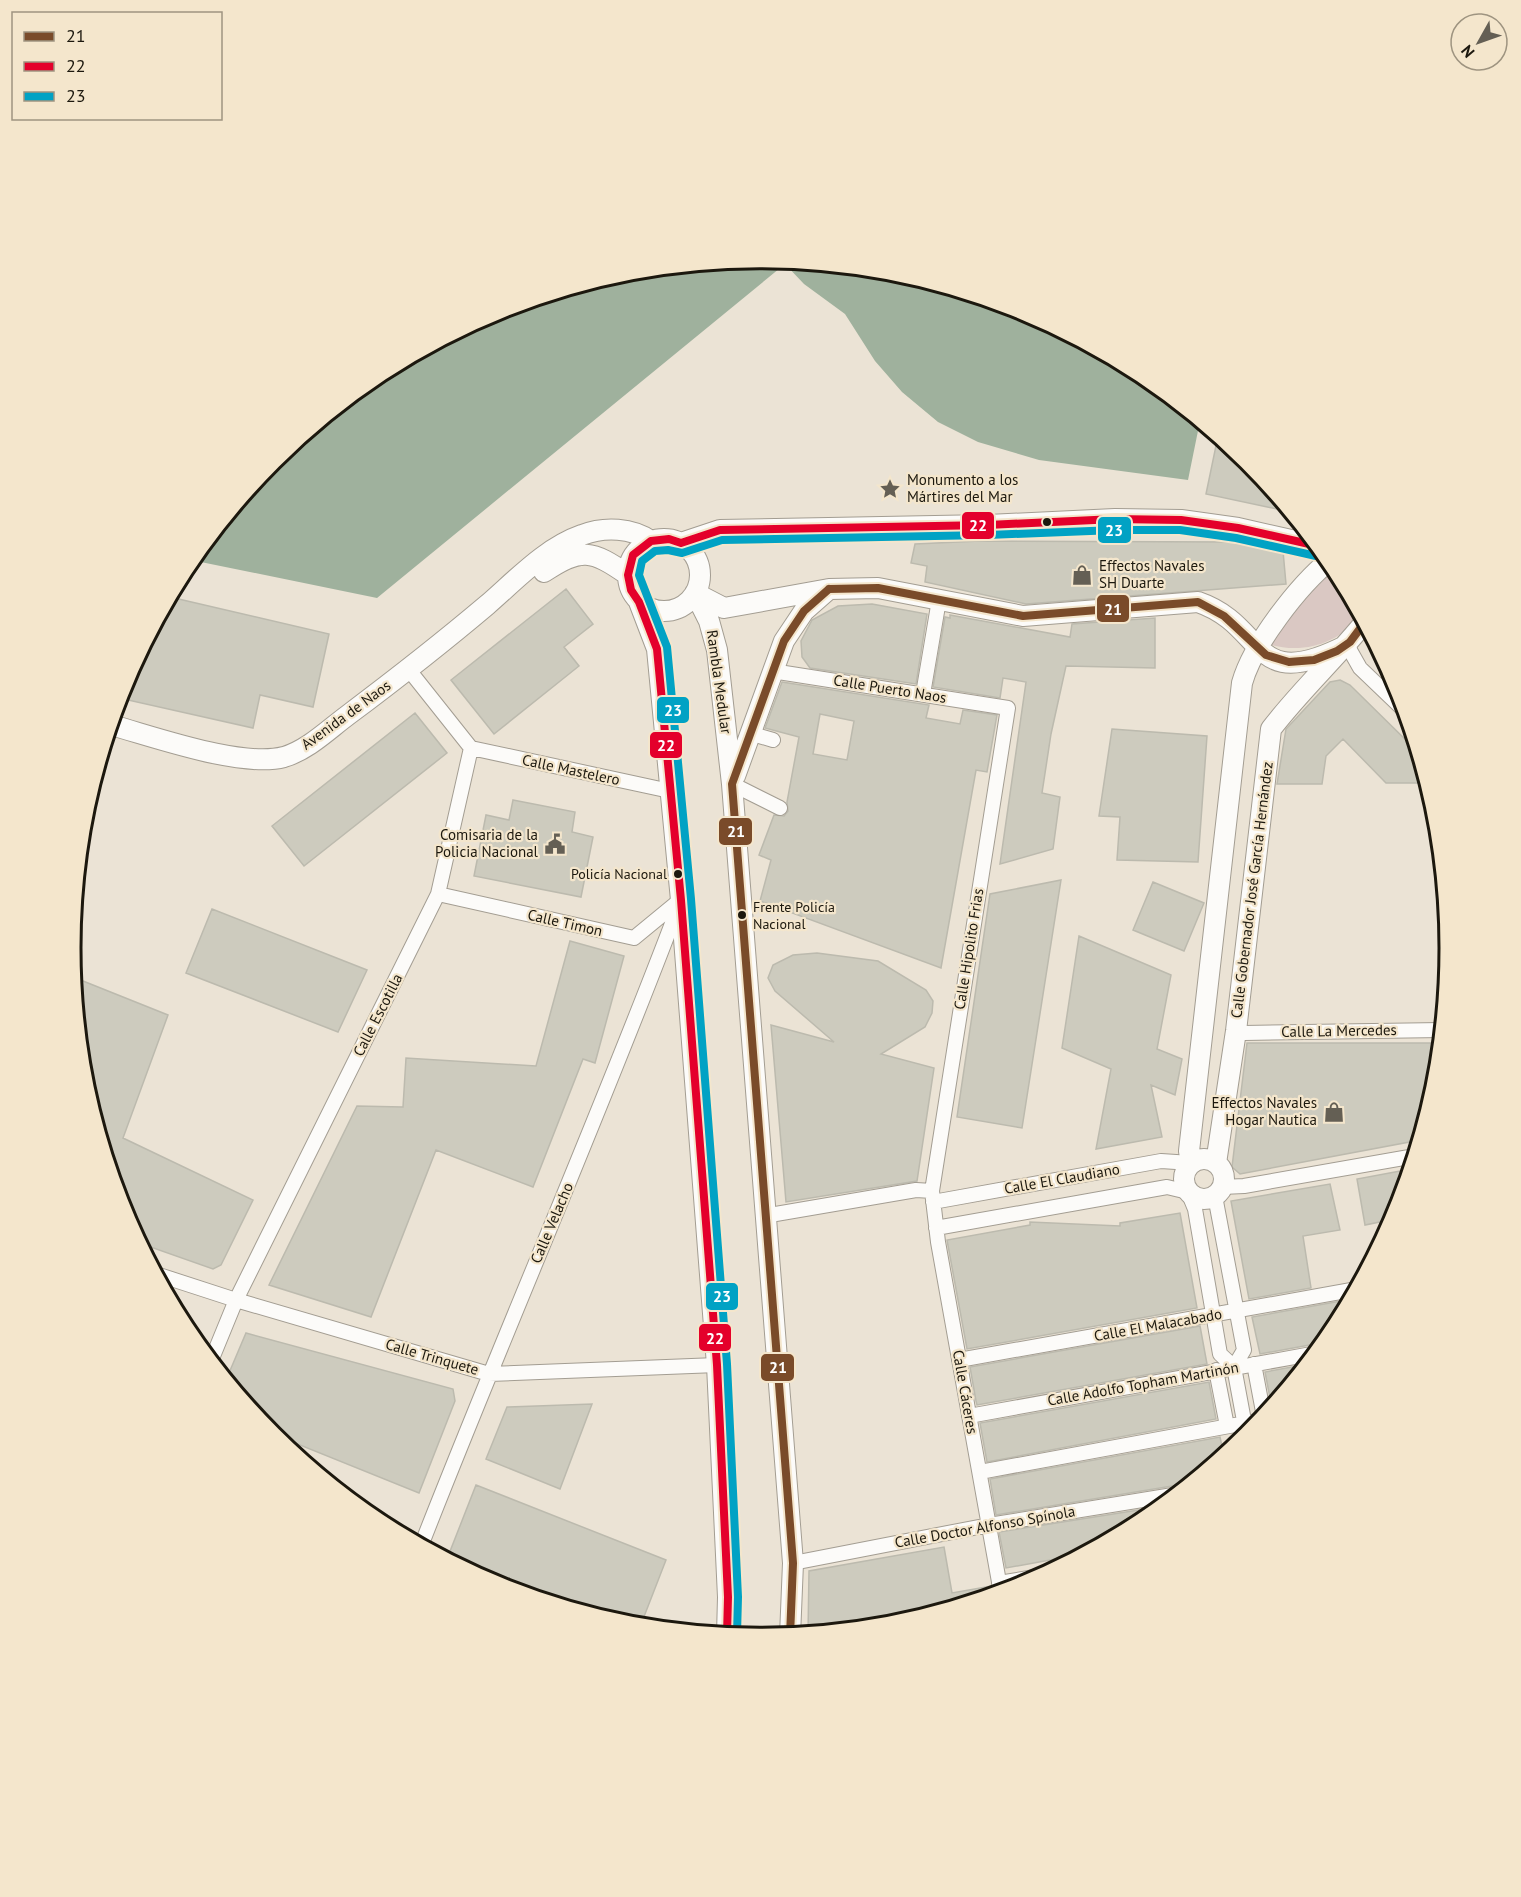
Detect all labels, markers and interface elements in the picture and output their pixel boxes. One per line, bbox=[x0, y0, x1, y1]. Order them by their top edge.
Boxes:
legend bbox=[12, 12, 222, 120]
north arrow bbox=[1449, 12, 1509, 72]
text: 21 bbox=[66, 24, 86, 47]
text: N bbox=[1456, 41, 1479, 62]
text: 22 bbox=[66, 54, 86, 77]
text: 23 bbox=[66, 84, 86, 107]
place label: Monumento a los Mártires del Mar bbox=[907, 470, 1018, 506]
place icon: Monumento a los Mártires del Mar bbox=[878, 477, 902, 501]
line badge: 22 bbox=[961, 511, 995, 540]
text: 22 bbox=[969, 515, 987, 535]
unlabelled marker bbox=[1041, 516, 1053, 528]
line badge: 23 bbox=[1097, 516, 1132, 544]
text: 23 bbox=[1105, 520, 1123, 540]
place label: Effectos Navales SH Duarte bbox=[1099, 556, 1204, 592]
shop icon: Effectos Navales SH Duarte bbox=[1070, 563, 1094, 587]
line badge: 21 bbox=[1096, 594, 1130, 623]
text: 21 bbox=[1104, 599, 1122, 619]
street label: Rambla Medular bbox=[703, 629, 736, 735]
street label: Calle Puerto Naos bbox=[832, 670, 948, 707]
street label: Avenida de Naos bbox=[297, 676, 394, 754]
line badge: 23 bbox=[656, 696, 690, 724]
text: 23 bbox=[664, 700, 682, 720]
line badge: 22 bbox=[649, 731, 683, 759]
text: 22 bbox=[657, 735, 675, 755]
street label: Calle Mastelero bbox=[520, 750, 622, 789]
street label: Calle Gobernador José García Hernández bbox=[1226, 761, 1277, 1019]
line badge: 21 bbox=[718, 817, 753, 846]
text: 21 bbox=[727, 821, 745, 841]
place label: Comisaria de la Policia Nacional bbox=[435, 825, 539, 861]
public building icon: Comisaria de la Policia Nacional bbox=[543, 832, 567, 856]
place label: Policía Nacional bbox=[571, 865, 667, 883]
marker: Policía Nacional bbox=[672, 868, 684, 880]
street label: Calle Hipolito Frias bbox=[950, 887, 987, 1011]
place label: Frente Policía Nacional bbox=[753, 898, 835, 933]
street label: Calle Timon bbox=[526, 905, 604, 940]
marker: Frente Policía Nacional bbox=[736, 909, 748, 921]
street label: Calle Escotilla bbox=[349, 970, 407, 1059]
street label: Calle La Mercedes bbox=[1281, 1020, 1397, 1041]
place label: Effectos Navales Hogar Nautica bbox=[1212, 1093, 1317, 1129]
shop icon: Effectos Navales Hogar Nautica bbox=[1322, 1100, 1346, 1124]
street label: Calle El Claudiano bbox=[1003, 1159, 1121, 1198]
street label: Calle Velacho bbox=[526, 1180, 577, 1266]
line badge: 23 bbox=[705, 1282, 739, 1311]
text: 23 bbox=[713, 1286, 731, 1306]
street label: Calle El Malacabado bbox=[1092, 1304, 1223, 1345]
line badge: 22 bbox=[698, 1323, 732, 1352]
text: 22 bbox=[706, 1328, 724, 1348]
street label: Calle Trinquete bbox=[383, 1334, 481, 1379]
street label: Calle Cáceres bbox=[949, 1348, 982, 1436]
line badge: 21 bbox=[760, 1353, 795, 1382]
text: 21 bbox=[769, 1357, 787, 1377]
street label: Calle Adolfo Topham Martinón bbox=[1046, 1357, 1240, 1410]
street label: Calle Doctor Alfonso Spínola bbox=[893, 1501, 1077, 1552]

